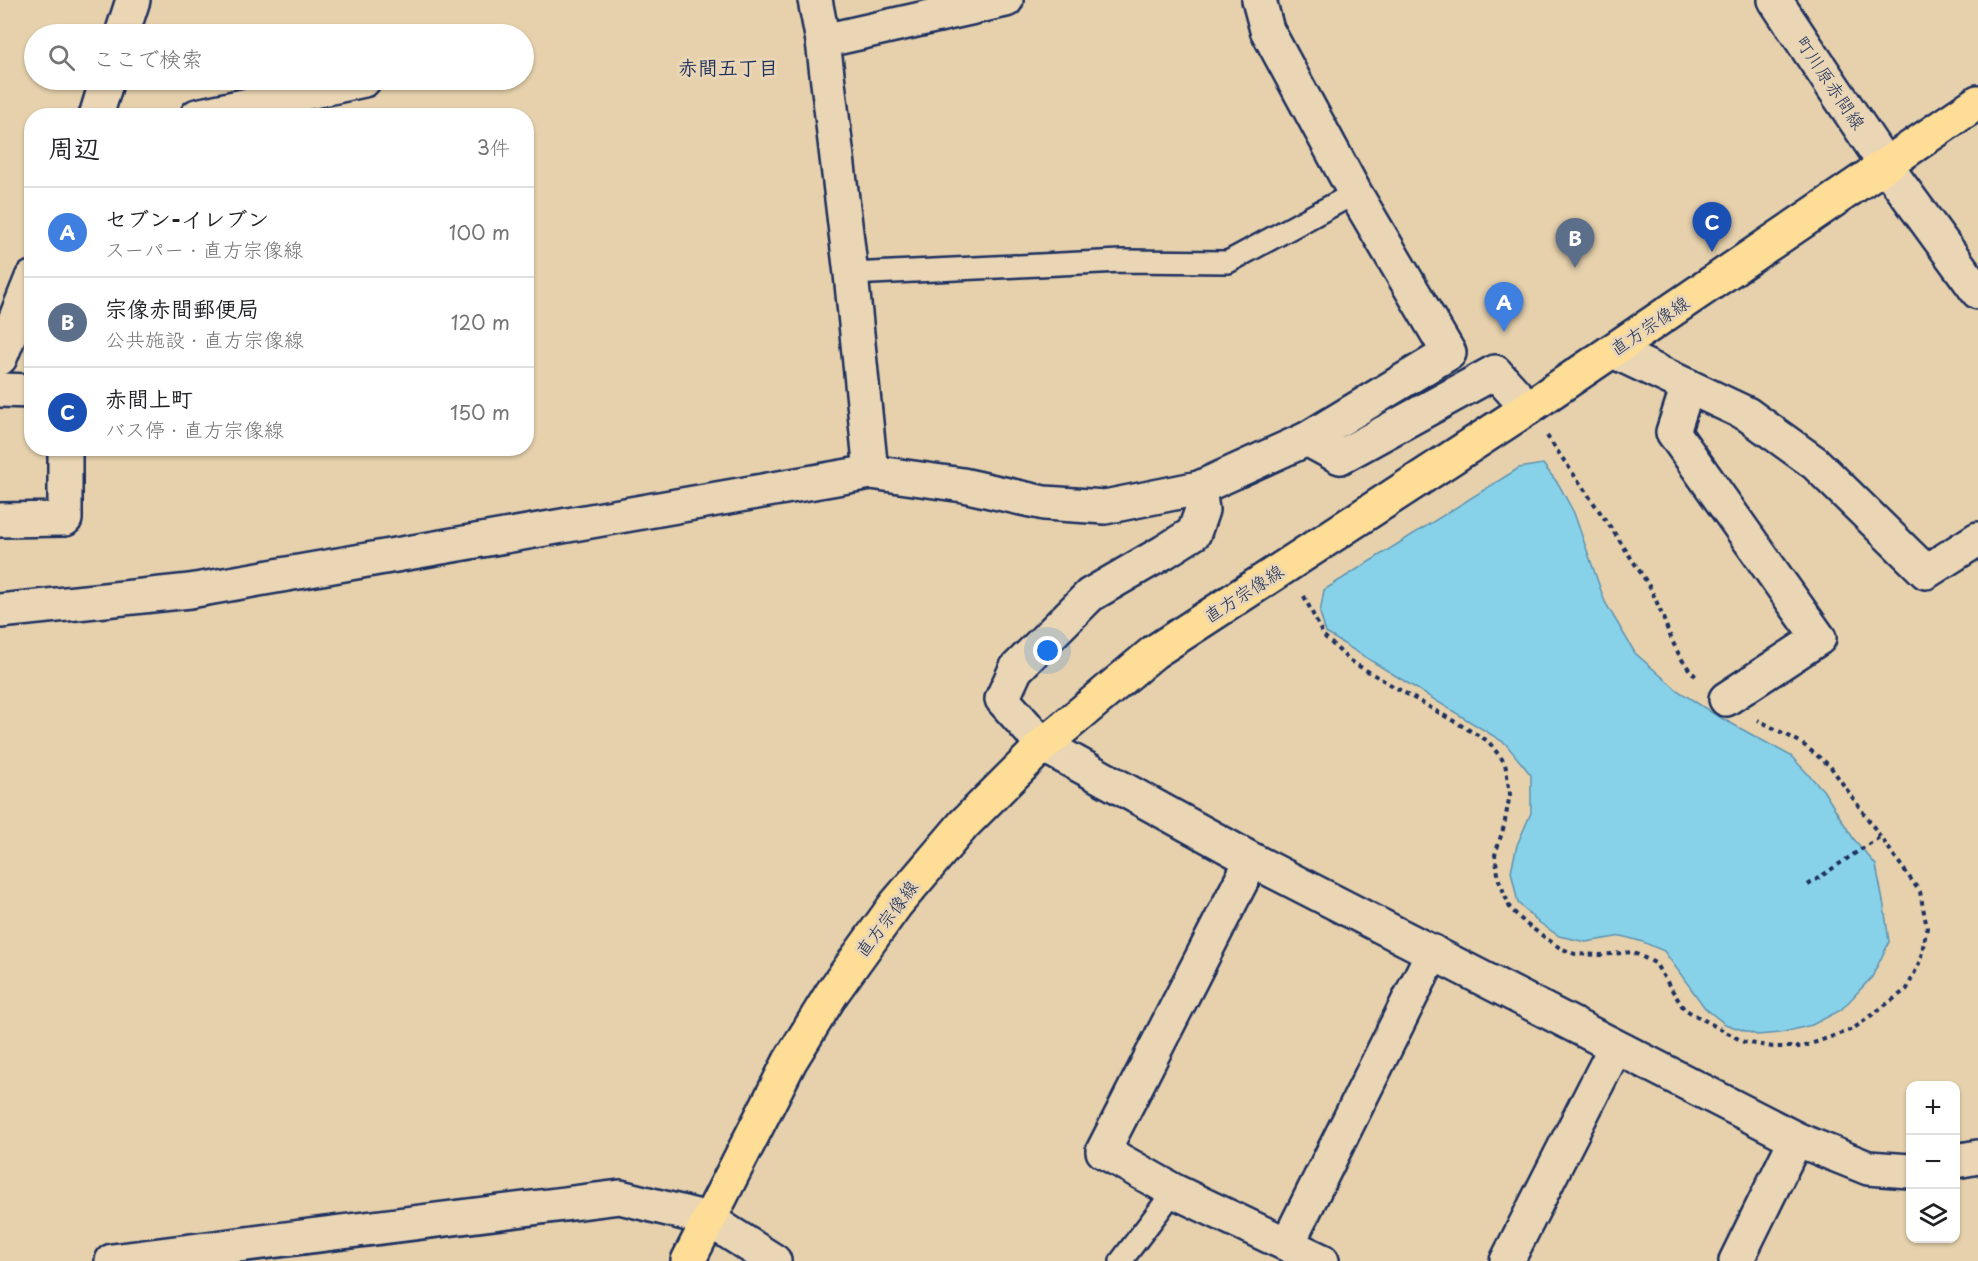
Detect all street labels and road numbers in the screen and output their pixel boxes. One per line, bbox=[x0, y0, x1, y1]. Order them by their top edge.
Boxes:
street label: 町川原赤間線 bbox=[1790, 30, 1873, 134]
street label: 直方宗像線 bbox=[1604, 288, 1694, 361]
street label: 直方宗像線 bbox=[1198, 557, 1288, 629]
street label: 直方宗像線 bbox=[848, 874, 924, 962]

